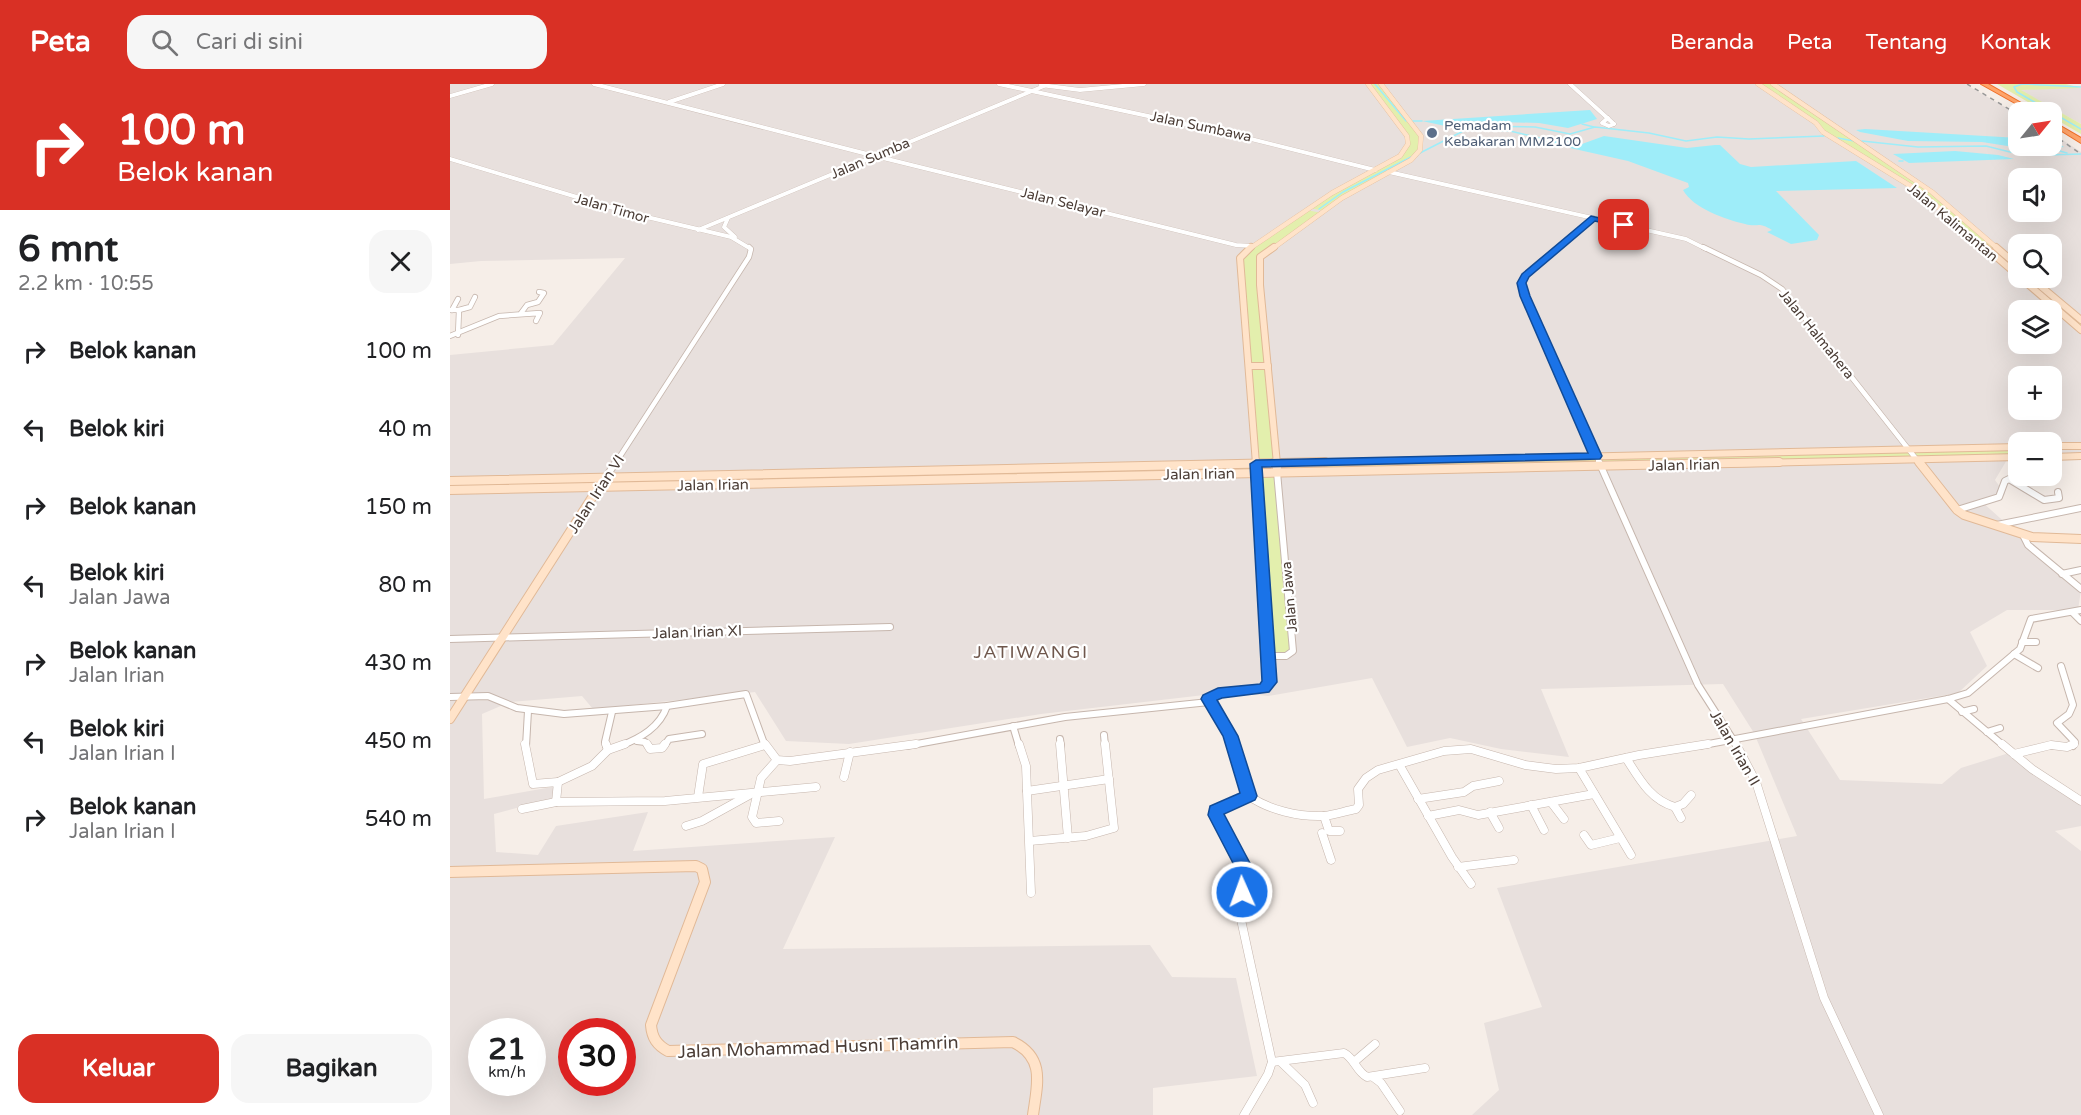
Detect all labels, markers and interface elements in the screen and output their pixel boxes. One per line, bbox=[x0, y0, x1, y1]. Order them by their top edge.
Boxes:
search box bbox=[127, 15, 547, 69]
text: Peta bbox=[30, 25, 91, 59]
icon: search bbox=[148, 26, 181, 59]
text: Cari di sini bbox=[196, 29, 303, 55]
text: Beranda bbox=[1670, 30, 1754, 55]
text: Peta bbox=[1787, 30, 1833, 55]
text: Tentang bbox=[1866, 30, 1947, 55]
text: Kontak bbox=[1980, 30, 2051, 55]
north arrow bbox=[2008, 102, 2062, 156]
map controls bbox=[2008, 102, 2062, 486]
text: 100 m bbox=[117, 105, 246, 156]
street label: Jalan Sumbawa bbox=[1149, 107, 1253, 146]
icon: right bbox=[18, 108, 96, 186]
place label: Pemadam Kebakaran MM2100 bbox=[1444, 117, 1581, 150]
marker: Pemadam Kebakaran MM2100 bbox=[1425, 126, 1439, 140]
street label: Jalan Sumba bbox=[828, 134, 912, 183]
text: Belok kanan bbox=[117, 156, 273, 189]
button: sound bbox=[2008, 168, 2062, 222]
street label: Jalan Kalimantan bbox=[1904, 180, 2001, 265]
street label: Jalan Selayar bbox=[1019, 184, 1107, 221]
street label: Jalan Timor bbox=[573, 190, 652, 227]
pin bbox=[1598, 199, 1649, 250]
icon: arrive bbox=[1607, 208, 1640, 241]
text: 6 mnt bbox=[18, 228, 118, 271]
button: close bbox=[369, 230, 432, 293]
button: search bbox=[2008, 234, 2062, 288]
text: 2.2 km · 10:55 bbox=[18, 272, 154, 296]
street label: Jalan Halmahera bbox=[1775, 286, 1858, 383]
button: layers bbox=[2008, 300, 2062, 354]
icon: right bbox=[18, 335, 51, 368]
text: Belok kanan bbox=[69, 338, 196, 364]
text: 100 m bbox=[365, 338, 432, 364]
button: + bbox=[2008, 366, 2062, 420]
icon: left bbox=[18, 413, 51, 446]
text: Belok kiri bbox=[69, 416, 165, 442]
text: 40 m bbox=[378, 416, 432, 442]
button: − bbox=[2008, 432, 2062, 486]
street label: Jalan Irian VI bbox=[564, 451, 628, 537]
street label: Jalan Irian bbox=[1648, 455, 1720, 475]
street label: Jalan Irian bbox=[1163, 464, 1235, 484]
street label: Jalan Irian bbox=[677, 475, 749, 495]
icon: right bbox=[18, 491, 51, 524]
text: Belok kanan bbox=[69, 494, 196, 520]
text: 150 m bbox=[365, 494, 432, 520]
text: Belok kiri bbox=[69, 560, 165, 586]
street label: Jalan Jawa bbox=[1278, 561, 1301, 633]
icon: left bbox=[18, 569, 51, 602]
text: 80 m bbox=[378, 572, 432, 598]
text: Jalan Jawa bbox=[69, 586, 171, 610]
street label: Jalan Irian XI bbox=[652, 621, 742, 643]
text: Belok kanan bbox=[69, 638, 196, 664]
district label: JATIWANGI bbox=[973, 641, 1089, 663]
icon: right bbox=[18, 647, 51, 680]
text: 430 m bbox=[365, 650, 432, 676]
text: Jalan Irian bbox=[69, 664, 165, 688]
street label: Jalan Irian II bbox=[1706, 707, 1764, 789]
text: Belok kiri bbox=[69, 716, 165, 742]
icon: left bbox=[18, 725, 51, 758]
text: 450 m bbox=[365, 728, 432, 754]
text: Jalan Irian I bbox=[69, 742, 176, 766]
text: Belok kanan bbox=[69, 794, 196, 820]
icon: right bbox=[18, 803, 51, 836]
text: 540 m bbox=[365, 806, 432, 832]
text: Jalan Irian I bbox=[69, 820, 176, 844]
position arrow bbox=[1210, 860, 1274, 924]
speed limit sign: 30 bbox=[558, 1018, 636, 1096]
text: 21 bbox=[488, 1031, 526, 1068]
street label: Jalan Mohammad Husni Thamrin bbox=[677, 1031, 959, 1063]
button: Keluar bbox=[18, 1034, 219, 1103]
button: Bagikan bbox=[231, 1034, 432, 1103]
text: km/h bbox=[488, 1063, 526, 1081]

